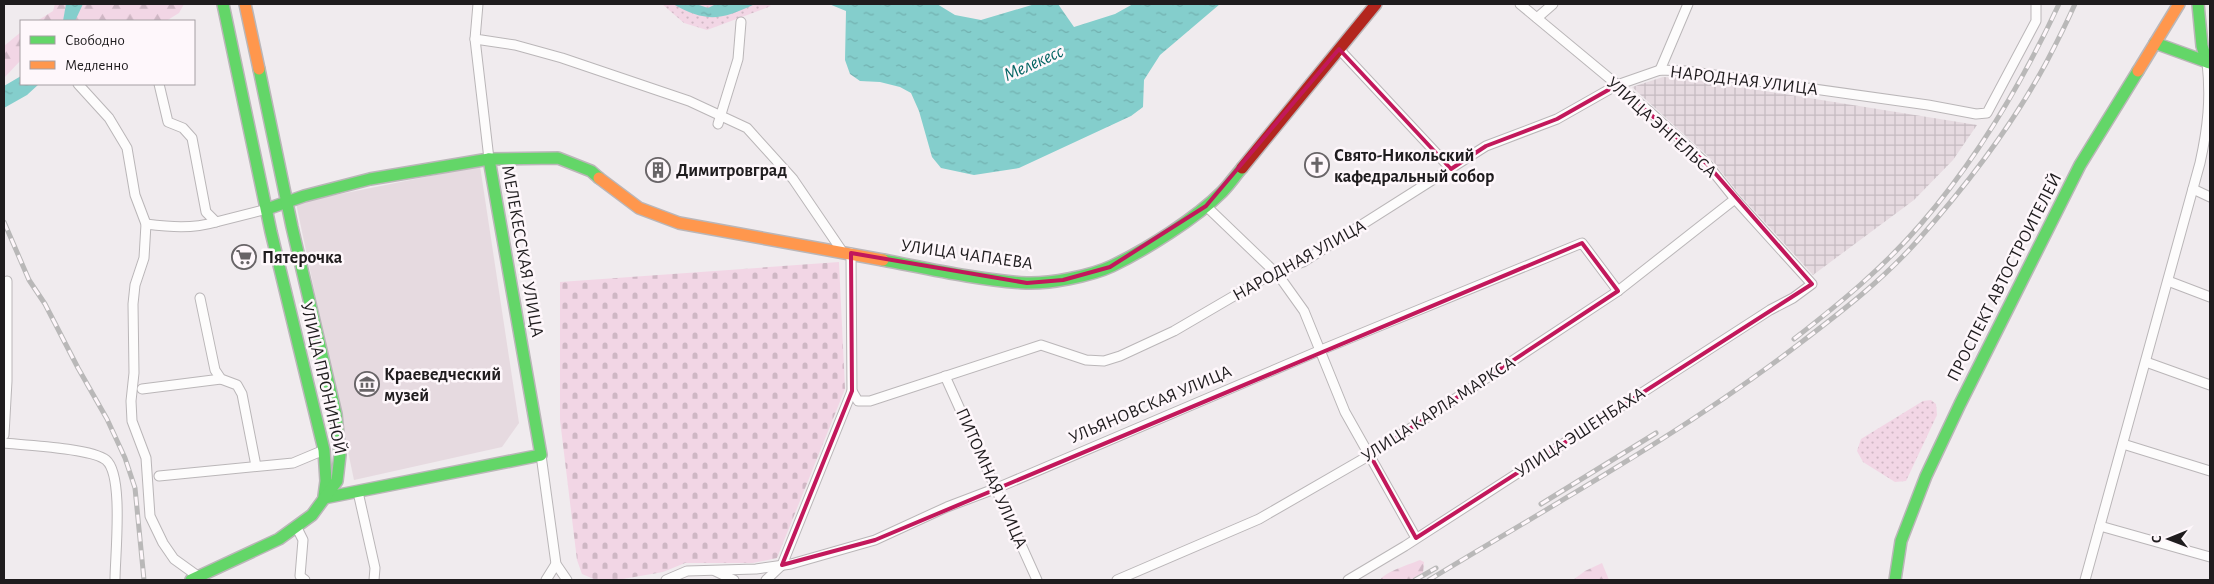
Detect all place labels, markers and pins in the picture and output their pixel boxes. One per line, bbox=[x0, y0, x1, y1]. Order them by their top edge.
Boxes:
place label: Свято-Никольский кафедральный собор bbox=[1334, 147, 1494, 186]
church icon: Свято-Никольский кафедральный собор bbox=[1304, 152, 1330, 178]
building icon: Димитровград bbox=[645, 157, 671, 183]
place label: Димитровград bbox=[676, 162, 788, 180]
supermarket icon: Пятерочка bbox=[231, 244, 257, 270]
place label: Пятерочка bbox=[262, 249, 343, 267]
place label: Краеведческий музей bbox=[384, 366, 501, 405]
museum icon: Краеведческий музей bbox=[354, 371, 380, 397]

